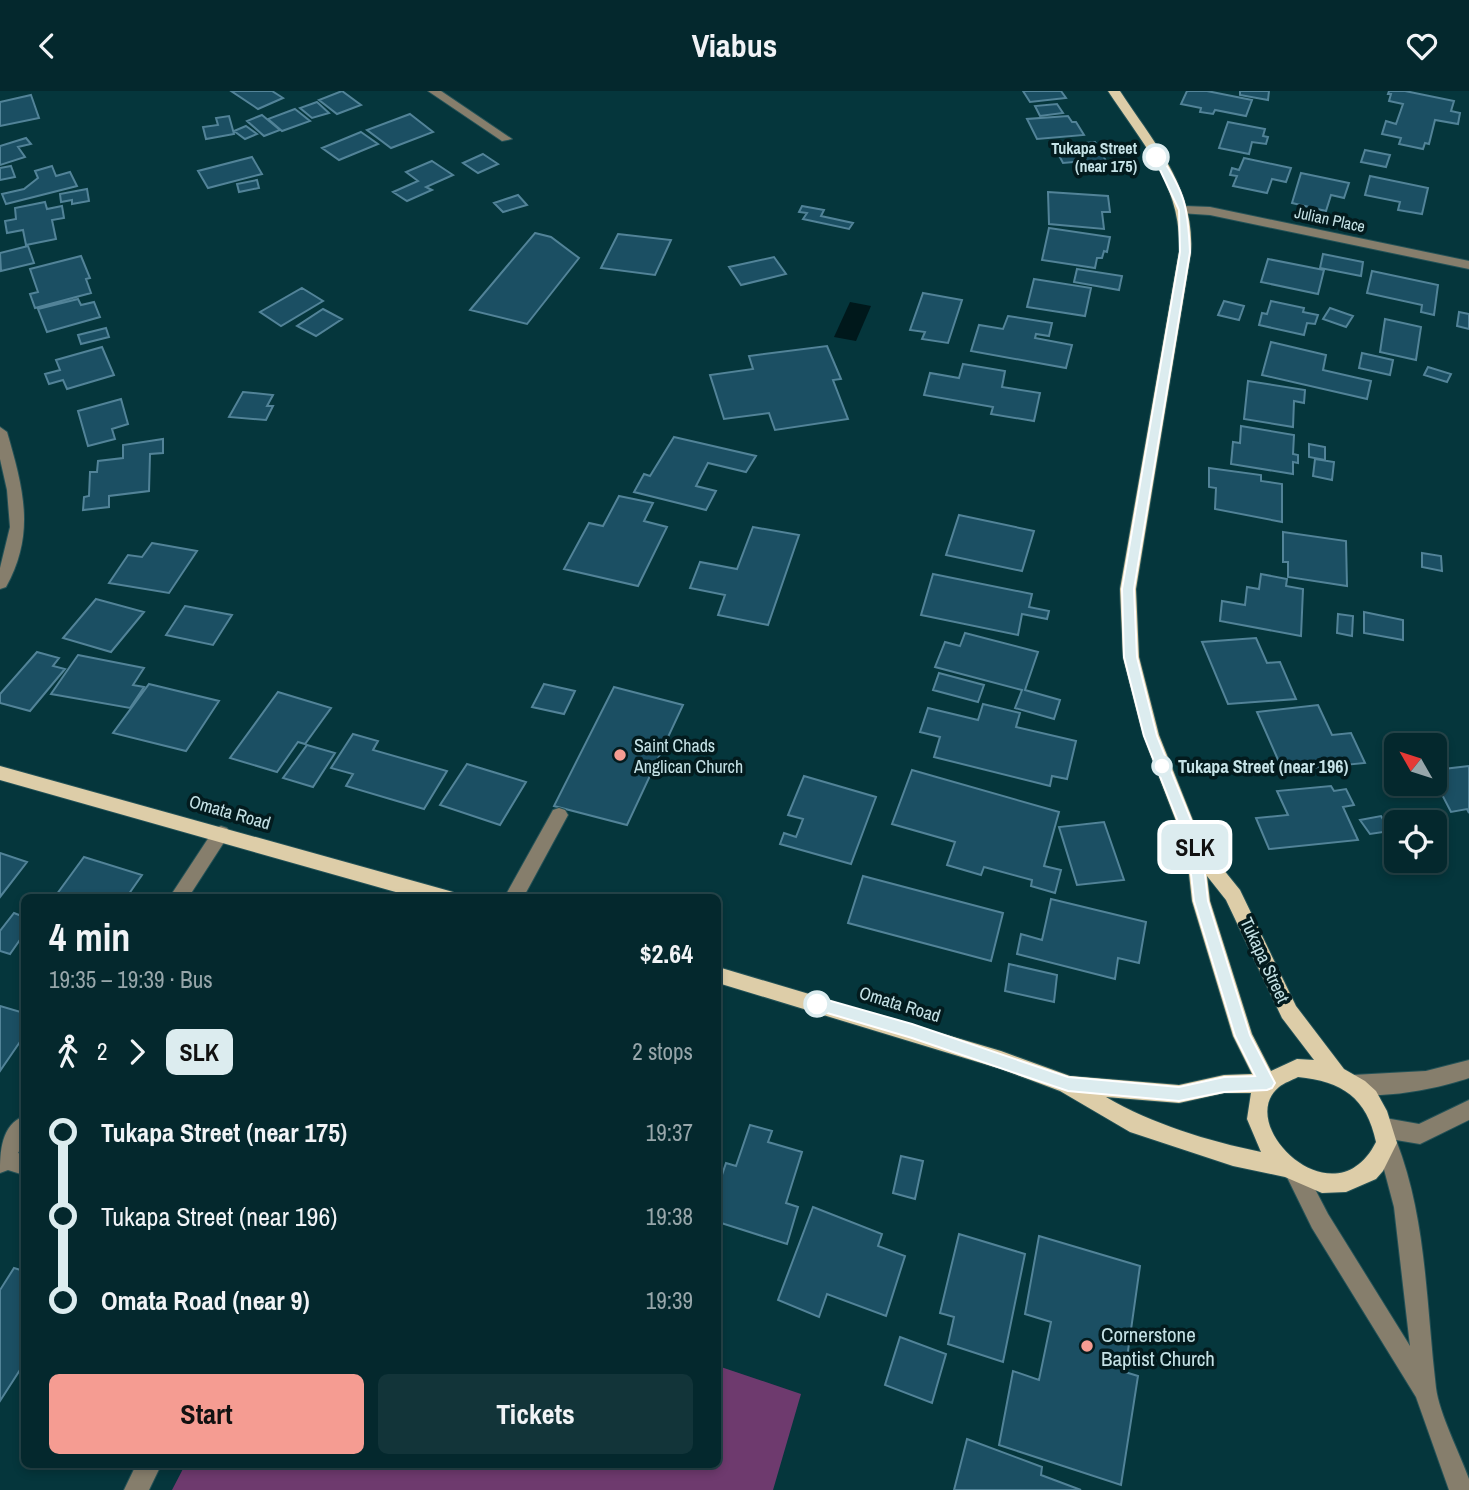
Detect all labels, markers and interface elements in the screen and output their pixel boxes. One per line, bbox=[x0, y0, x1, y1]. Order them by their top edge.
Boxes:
text: Viabus bbox=[692, 24, 777, 67]
icon: back bbox=[28, 27, 66, 65]
icon: heart bbox=[1403, 27, 1441, 65]
place label: Tukapa Street (near 175) bbox=[1051, 137, 1138, 177]
marker: Tukapa Street (near 175) bbox=[1143, 144, 1169, 170]
street label: Julian Place bbox=[1293, 201, 1367, 237]
place label: Saint Chads Anglican Church bbox=[633, 733, 743, 779]
north arrow bbox=[1384, 733, 1447, 796]
map controls bbox=[1384, 733, 1447, 873]
marker: Saint Chads Anglican Church bbox=[612, 747, 628, 763]
place label: Tukapa Street (near 196) bbox=[1178, 754, 1348, 779]
marker: Tukapa Street (near 196) bbox=[1152, 756, 1172, 776]
street label: Omata Road bbox=[186, 788, 274, 836]
button: locate bbox=[1384, 810, 1447, 873]
line badge: SLK bbox=[1155, 824, 1235, 870]
text: SLK bbox=[1175, 831, 1215, 863]
text: 4 min bbox=[49, 912, 130, 963]
street label: Tukapa Street bbox=[1234, 913, 1296, 1007]
text: $2.64 bbox=[640, 936, 693, 971]
text: 19:35 – 19:39 · Bus bbox=[49, 964, 213, 995]
street label: Omata Road bbox=[856, 980, 944, 1028]
unlabelled marker bbox=[804, 991, 830, 1017]
icon: walk bbox=[49, 1033, 87, 1071]
icon: forward bbox=[118, 1033, 156, 1071]
text: 2 bbox=[97, 1036, 108, 1067]
text: SLK bbox=[180, 1036, 219, 1068]
text: 2 stops bbox=[632, 1036, 693, 1067]
text: Tukapa Street (near 175) bbox=[101, 1115, 347, 1150]
text: 19:37 bbox=[646, 1117, 693, 1148]
text: Tukapa Street (near 196) bbox=[101, 1199, 337, 1234]
text: 19:38 bbox=[646, 1201, 693, 1232]
text: Omata Road (near 9) bbox=[101, 1283, 310, 1318]
text: 19:39 bbox=[646, 1285, 693, 1316]
place label: Cornerstone Baptist Church bbox=[1101, 1320, 1215, 1373]
marker: Cornerstone Baptist Church bbox=[1079, 1338, 1095, 1354]
button: Start bbox=[49, 1374, 364, 1454]
button: Tickets bbox=[378, 1374, 693, 1454]

